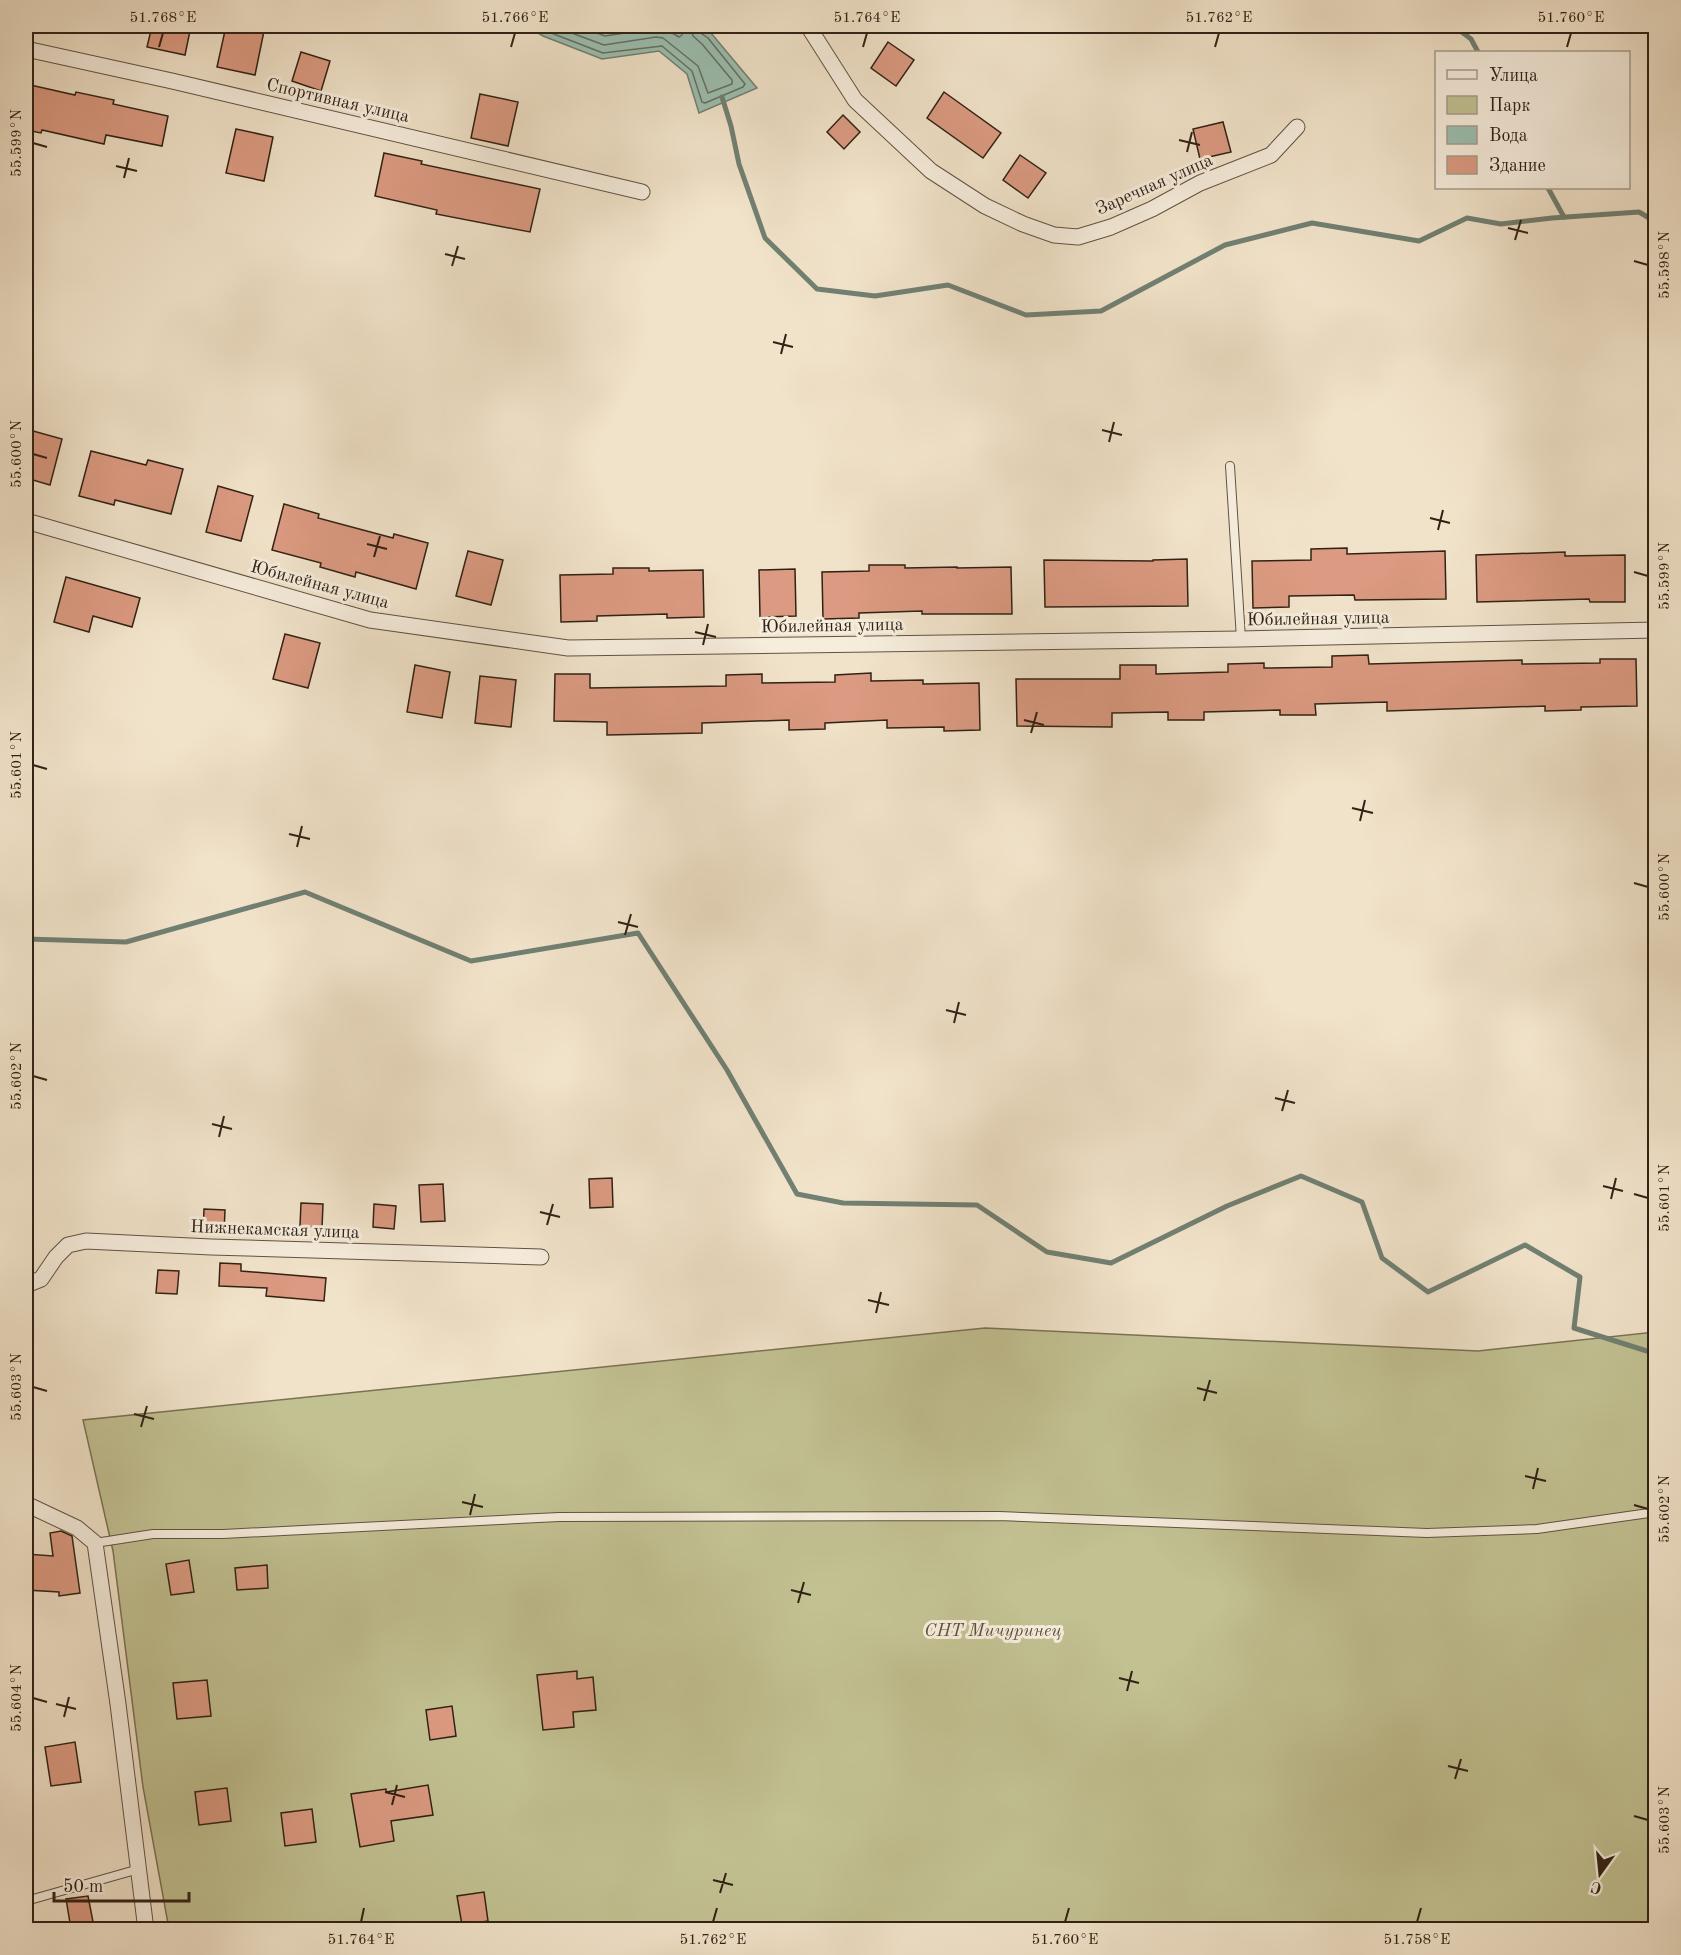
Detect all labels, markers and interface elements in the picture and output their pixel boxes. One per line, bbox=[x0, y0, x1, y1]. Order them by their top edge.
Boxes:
text: 51.768°E bbox=[130, 11, 196, 26]
text: 51.766°E bbox=[482, 11, 548, 26]
text: 51.764°E bbox=[834, 11, 900, 26]
text: 51.762°E bbox=[1186, 11, 1252, 26]
text: 51.760°E bbox=[1538, 11, 1604, 26]
legend bbox=[1435, 51, 1630, 189]
text: Улица bbox=[1489, 67, 1538, 85]
street label: Спортивная улица bbox=[265, 76, 411, 126]
text: Парк bbox=[1489, 97, 1530, 115]
text: 55.599°N bbox=[10, 109, 25, 177]
text: Вода bbox=[1489, 127, 1528, 145]
street label: Заречная улица bbox=[1093, 151, 1216, 219]
text: Здание bbox=[1489, 157, 1546, 175]
text: 55.598°N bbox=[1658, 231, 1673, 299]
text: 55.600°N bbox=[10, 420, 25, 488]
text: 55.599°N bbox=[1658, 542, 1673, 610]
street label: Юбилейная улица bbox=[248, 558, 391, 612]
street label: Юбилейная улица bbox=[1246, 609, 1390, 629]
street label: Юбилейная улица bbox=[760, 616, 904, 636]
text: 55.601°N bbox=[10, 731, 25, 799]
text: 55.600°N bbox=[1658, 853, 1673, 921]
text: 55.602°N bbox=[10, 1042, 25, 1110]
text: 55.601°N bbox=[1658, 1164, 1673, 1232]
street label: Нижнекамская улица bbox=[190, 1218, 360, 1242]
text: 55.603°N bbox=[10, 1353, 25, 1421]
text: 55.602°N bbox=[1658, 1475, 1673, 1543]
park label: СНТ Мичуринец bbox=[924, 1622, 1062, 1640]
text: 55.604°N bbox=[10, 1664, 25, 1732]
text: 55.603°N bbox=[1658, 1786, 1673, 1854]
north arrow bbox=[1570, 1844, 1630, 1904]
scale bar bbox=[54, 1865, 189, 1903]
text: С bbox=[1589, 1877, 1604, 1896]
text: 50 m bbox=[63, 1878, 103, 1896]
text: 51.764°E bbox=[328, 1933, 394, 1948]
text: 51.762°E bbox=[680, 1933, 746, 1948]
text: 51.760°E bbox=[1032, 1933, 1098, 1948]
text: 51.758°E bbox=[1384, 1933, 1450, 1948]

